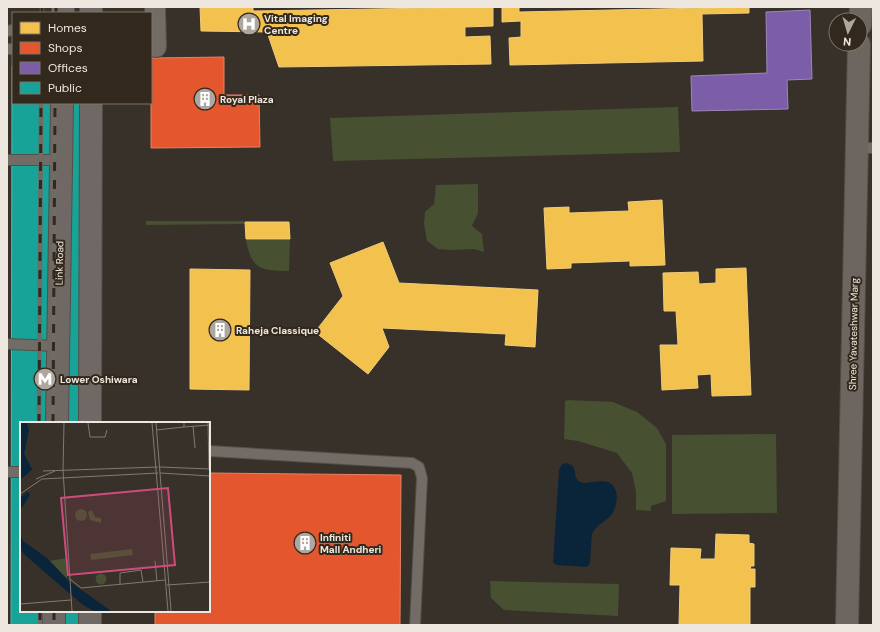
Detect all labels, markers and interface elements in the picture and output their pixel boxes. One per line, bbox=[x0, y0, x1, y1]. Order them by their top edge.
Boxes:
hospital icon: Vital Imaging Centre bbox=[236, 11, 262, 37]
legend bbox=[12, 12, 152, 104]
place label: Vital Imaging Centre bbox=[264, 12, 328, 37]
north arrow bbox=[828, 12, 868, 52]
text: Homes bbox=[48, 20, 87, 36]
text: N bbox=[843, 35, 852, 49]
text: Shops bbox=[48, 40, 83, 56]
text: Offices bbox=[48, 60, 88, 76]
text: Public bbox=[48, 80, 82, 96]
building icon: Royal Plaza bbox=[192, 86, 218, 112]
place label: Royal Plaza bbox=[220, 93, 274, 106]
street label: Link Road bbox=[53, 241, 66, 285]
street label: Shree Yavateshwar Marg bbox=[846, 277, 861, 390]
building icon: Raheja Classique bbox=[207, 317, 233, 343]
place label: Raheja Classique bbox=[236, 324, 319, 337]
metro station icon: Lower Oshiwara bbox=[32, 366, 58, 392]
place label: Lower Oshiwara bbox=[60, 373, 138, 386]
inset map bbox=[20, 422, 210, 612]
building icon: Infiniti Mall Andheri bbox=[292, 530, 318, 556]
place label: Infiniti Mall Andheri bbox=[320, 531, 382, 556]

